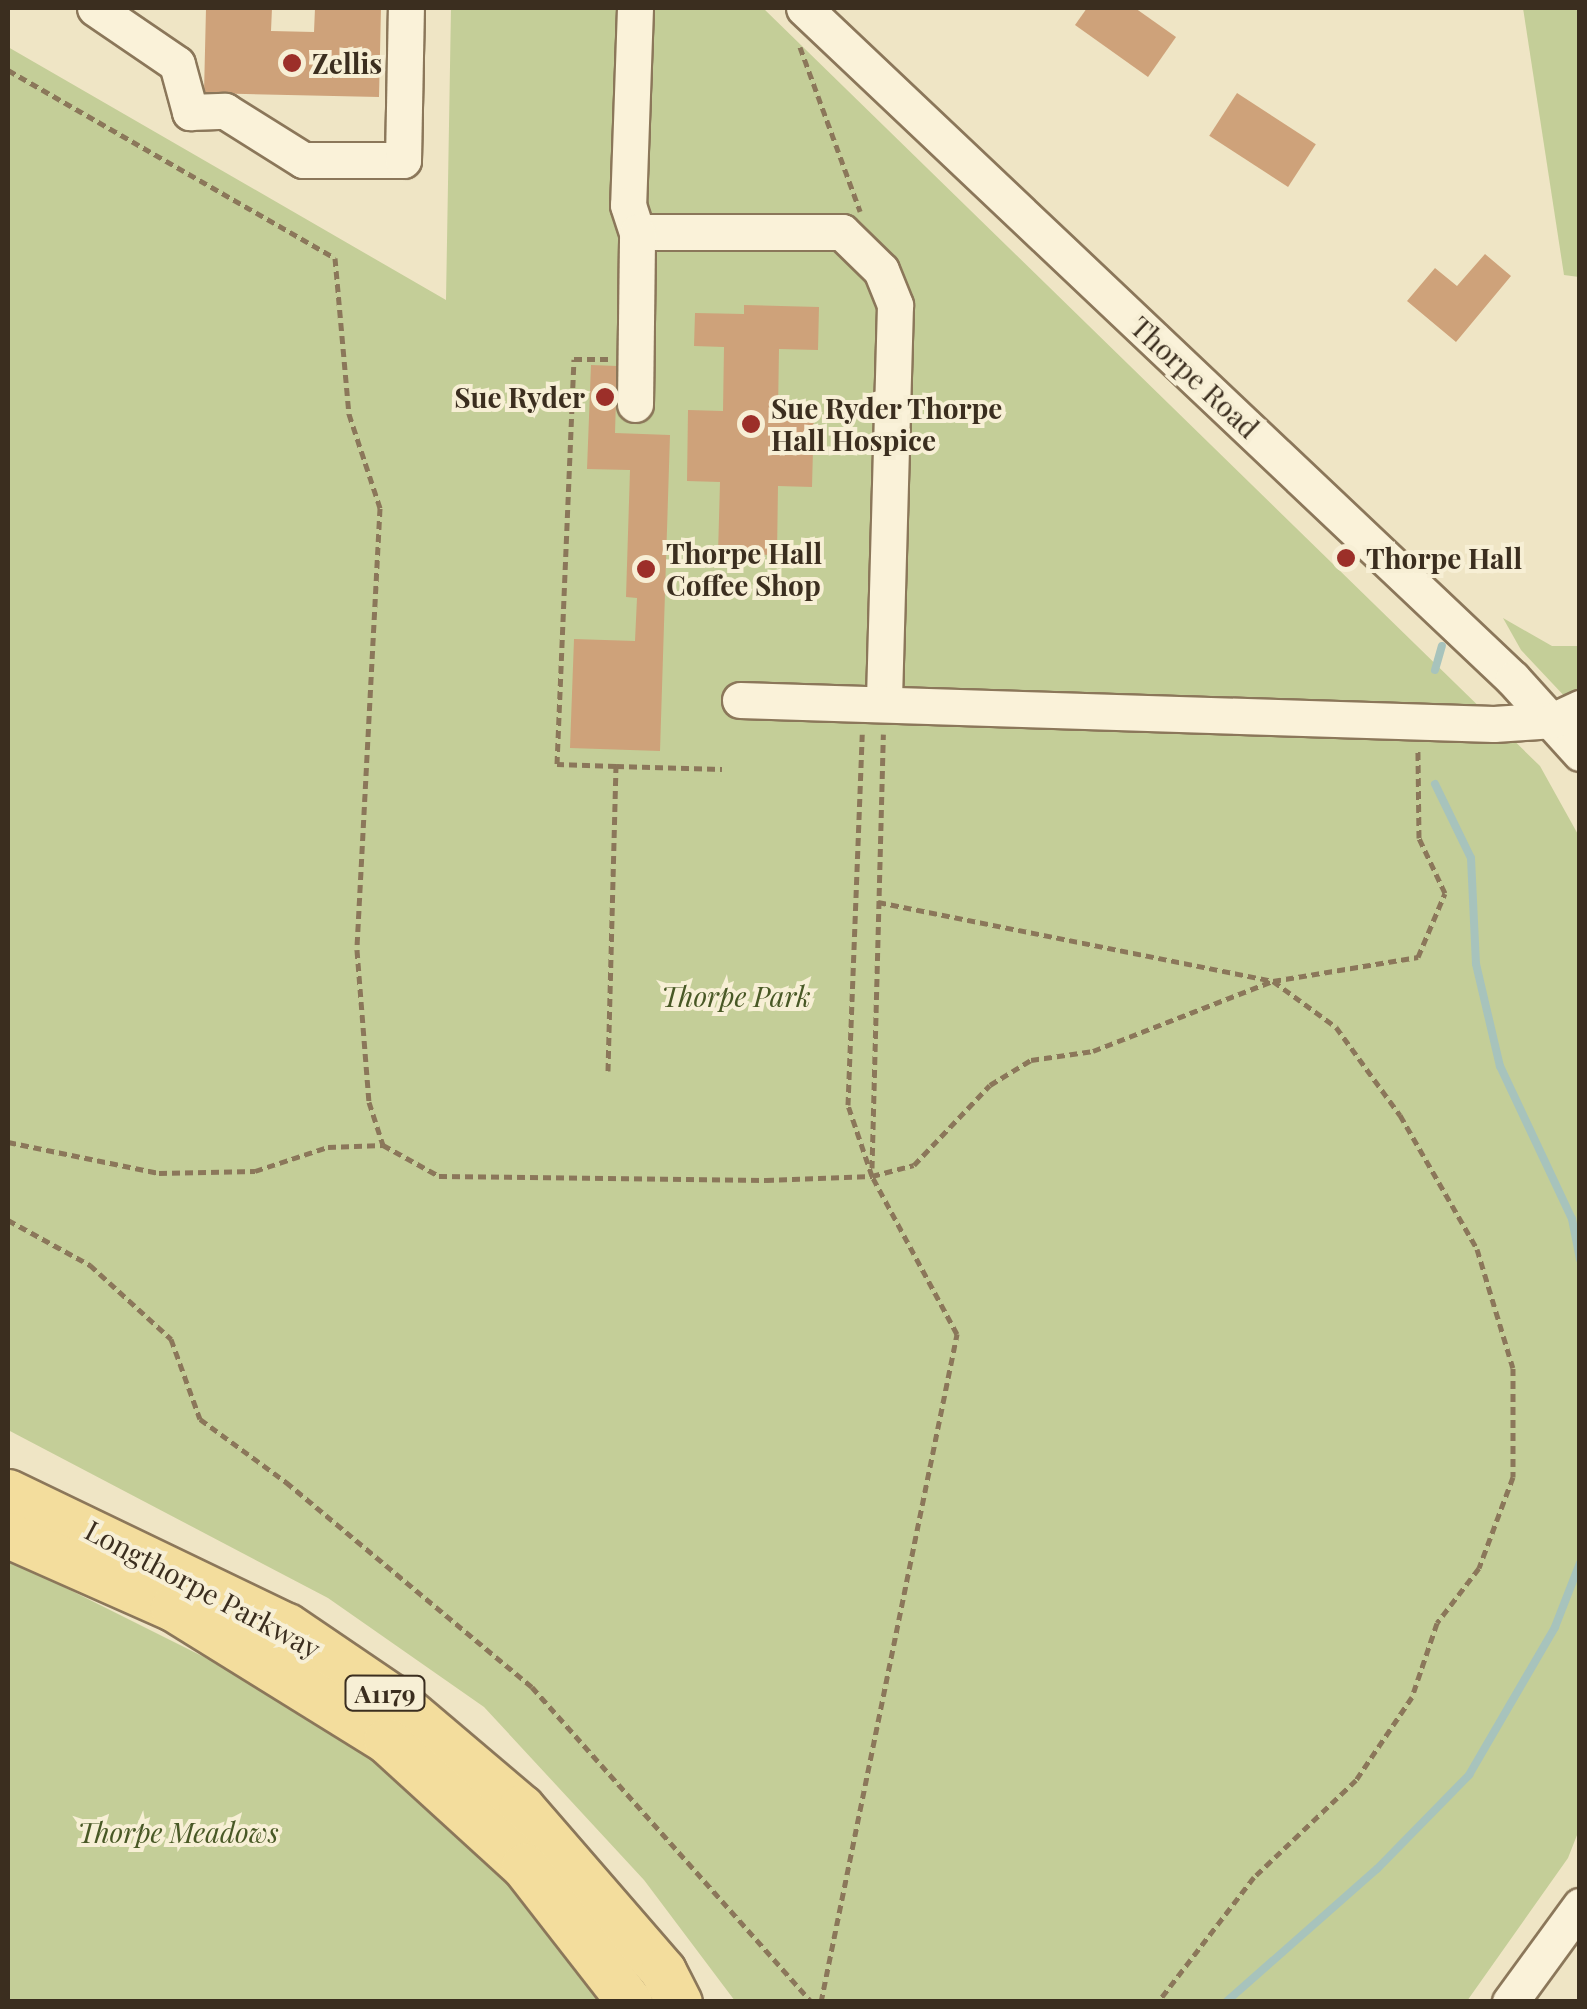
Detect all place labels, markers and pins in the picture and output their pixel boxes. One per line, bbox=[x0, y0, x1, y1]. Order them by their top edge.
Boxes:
place label: Zellis bbox=[312, 46, 382, 80]
marker: Zellis bbox=[281, 52, 303, 74]
place label: Sue Ryder bbox=[454, 380, 585, 414]
marker: Sue Ryder bbox=[594, 386, 616, 408]
place label: Sue Ryder Thorpe Hall Hospice bbox=[771, 391, 1004, 457]
marker: Sue Ryder Thorpe Hall Hospice bbox=[740, 413, 762, 435]
place label: Thorpe Hall Coffee Shop bbox=[666, 536, 822, 602]
place label: Thorpe Hall bbox=[1366, 541, 1522, 575]
marker: Thorpe Hall bbox=[1335, 547, 1357, 569]
marker: Thorpe Hall Coffee Shop bbox=[635, 558, 657, 580]

